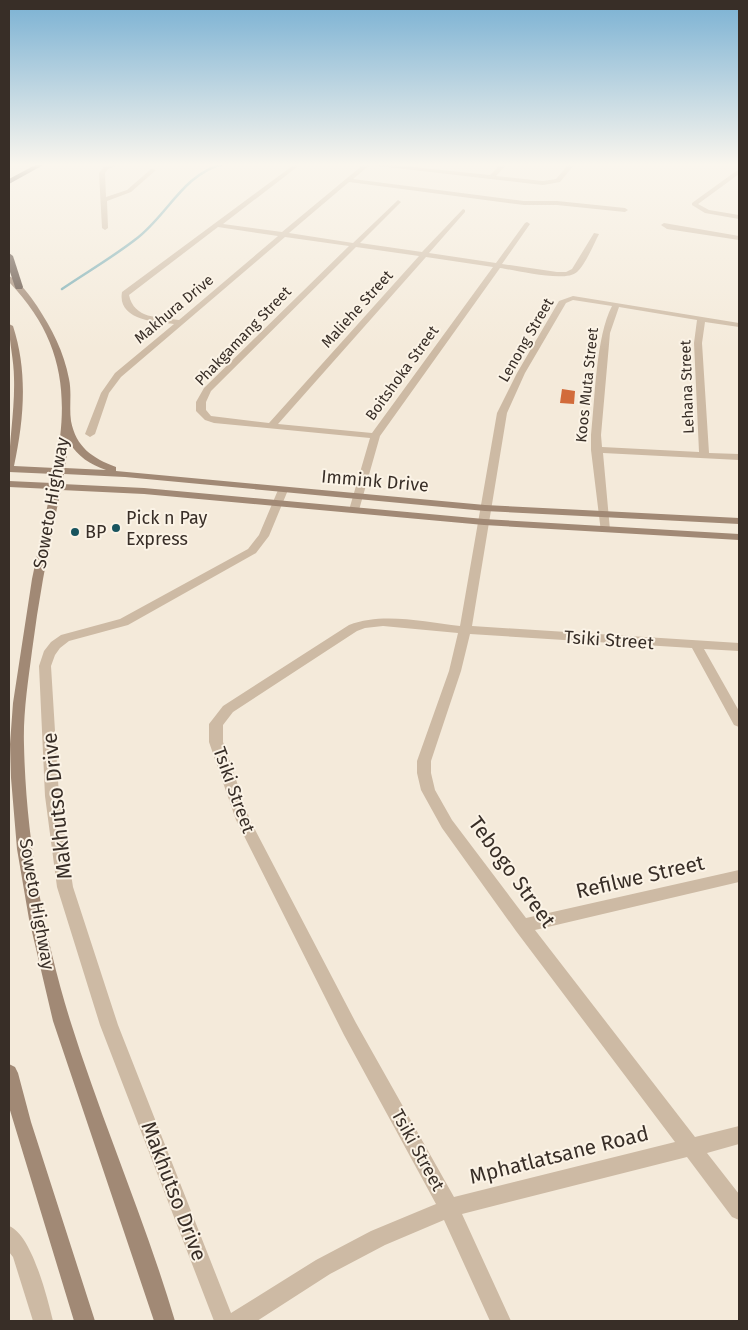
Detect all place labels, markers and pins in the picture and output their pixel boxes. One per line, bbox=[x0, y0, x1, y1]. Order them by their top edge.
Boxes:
place label: Pick n Pay Express bbox=[126, 507, 207, 550]
place label: BP bbox=[85, 521, 106, 543]
marker: Pick n Pay Express bbox=[110, 522, 122, 534]
marker: BP bbox=[69, 526, 81, 538]

